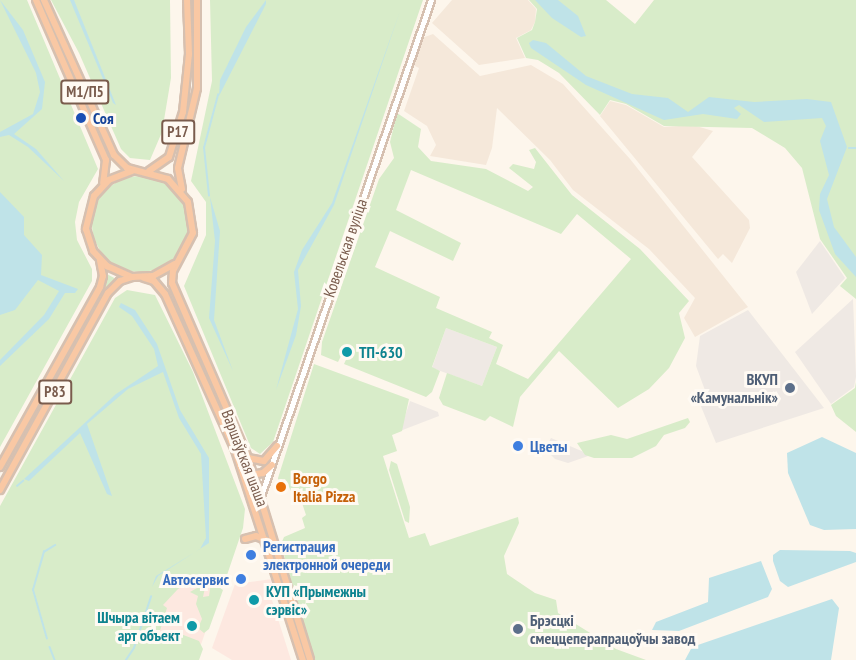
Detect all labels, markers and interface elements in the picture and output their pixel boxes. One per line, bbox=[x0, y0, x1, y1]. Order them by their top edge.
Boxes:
road number: М1/П5 bbox=[60, 80, 110, 104]
place label: Соя bbox=[93, 108, 114, 128]
marker: Соя bbox=[74, 111, 88, 125]
road number: Р17 bbox=[160, 120, 196, 144]
street label: Ковельская вуліца bbox=[319, 196, 371, 300]
place label: ТП-630 bbox=[359, 342, 403, 362]
marker: ТП-630 bbox=[340, 345, 354, 359]
place label: ВКУП «Камунальнік» bbox=[690, 369, 778, 407]
road number: Р83 bbox=[37, 380, 73, 404]
marker: ВКУП «Камунальнік» bbox=[783, 381, 797, 395]
street label: Варшаўская шаша bbox=[218, 407, 272, 509]
place label: Цветы bbox=[530, 436, 568, 456]
marker: Цветы bbox=[511, 439, 525, 453]
place label: Borgo Italia Pizza bbox=[293, 468, 355, 506]
marker: Borgo Italia Pizza bbox=[274, 480, 288, 494]
place label: Регистрация электронной очереди bbox=[263, 536, 390, 574]
marker: Регистрация электронной очереди bbox=[244, 548, 258, 562]
place label: Автосервис bbox=[163, 569, 229, 589]
marker: Автосервис bbox=[234, 572, 248, 586]
place label: КУП «Прымежны сэрвіс» bbox=[266, 581, 366, 619]
marker: КУП «Прымежны сэрвіс» bbox=[247, 593, 261, 607]
place label: Шчыра вiтаем арт объект bbox=[97, 607, 180, 645]
place label: Брэсцкі смеццеперапрацоўчы завод bbox=[530, 610, 695, 648]
marker: Шчыра вiтаем арт объект bbox=[185, 619, 199, 633]
marker: Брэсцкі смеццеперапрацоўчы завод bbox=[511, 622, 525, 636]

